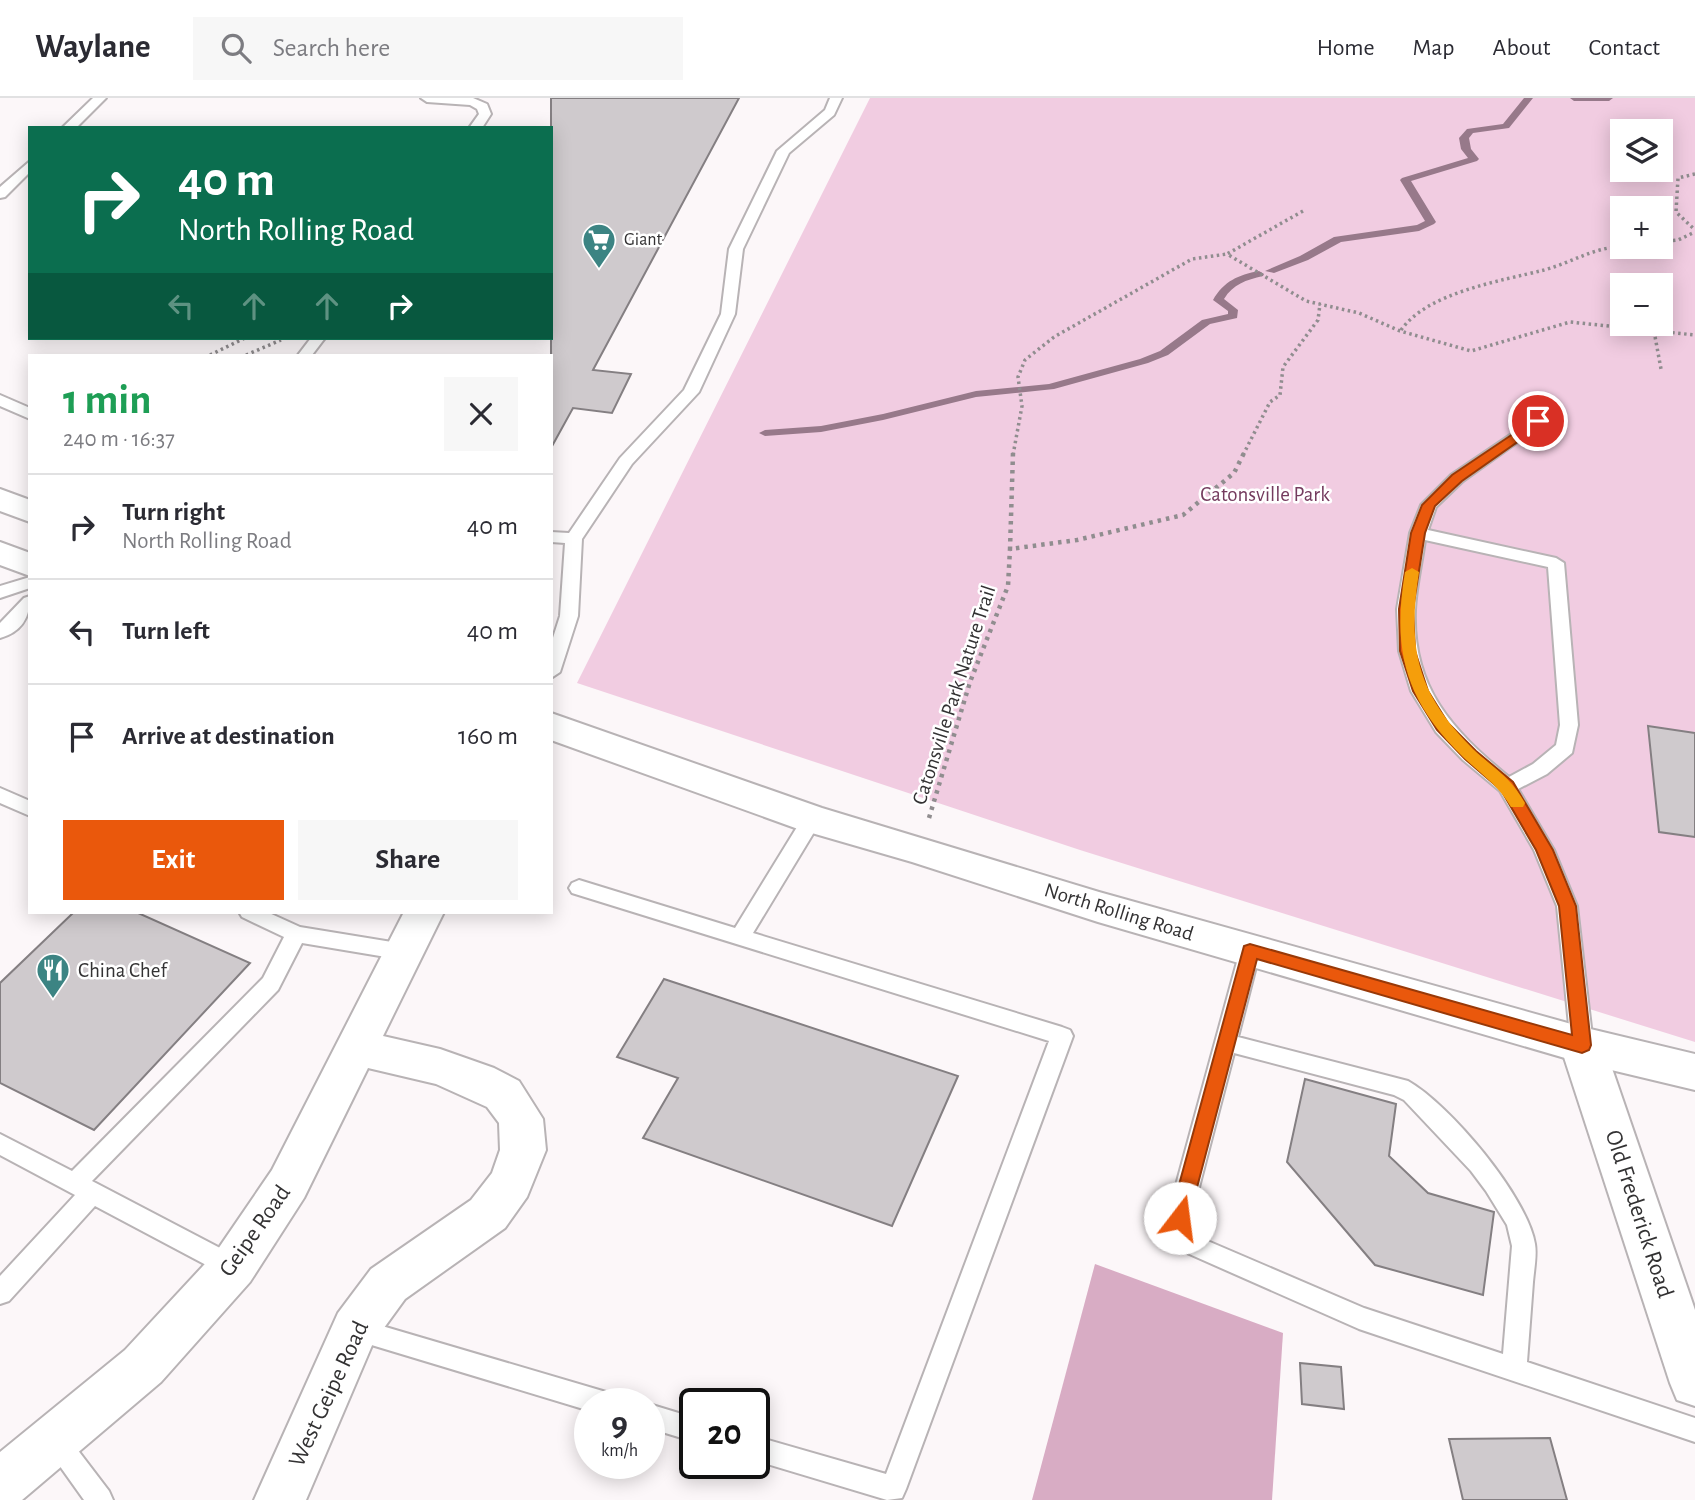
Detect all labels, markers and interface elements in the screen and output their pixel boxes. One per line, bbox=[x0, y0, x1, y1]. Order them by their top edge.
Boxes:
search box bbox=[193, 17, 683, 80]
icon: search bbox=[217, 29, 255, 67]
text: Waylane bbox=[35, 31, 151, 64]
text: Search here bbox=[273, 35, 390, 61]
text: Home bbox=[1317, 36, 1375, 60]
text: Map bbox=[1413, 36, 1455, 60]
text: About bbox=[1493, 36, 1550, 60]
text: Contact bbox=[1588, 36, 1660, 60]
map controls bbox=[1610, 119, 1673, 336]
button: layers bbox=[1610, 119, 1673, 182]
icon: right bbox=[63, 154, 154, 245]
text: 40 m bbox=[178, 156, 275, 205]
button: + bbox=[1610, 196, 1673, 259]
text: North Rolling Road bbox=[178, 214, 414, 246]
supermarket icon: Giant bbox=[580, 221, 618, 270]
place label: Giant bbox=[624, 231, 663, 249]
button: − bbox=[1610, 273, 1673, 336]
icon: left bbox=[162, 287, 200, 325]
icon: ahead bbox=[235, 287, 273, 325]
icon: ahead bbox=[308, 287, 346, 325]
icon: right bbox=[381, 287, 419, 325]
button: close bbox=[444, 377, 518, 451]
text: 1 min bbox=[63, 379, 152, 421]
pin bbox=[1508, 391, 1568, 451]
icon: arrive bbox=[1519, 402, 1557, 440]
text: 240 m · 16:37 bbox=[63, 428, 175, 451]
park label: Catonsville Park bbox=[1200, 484, 1330, 505]
text: Turn right bbox=[122, 499, 225, 525]
icon: right bbox=[63, 508, 101, 546]
text: 40 m bbox=[467, 513, 518, 539]
text: North Rolling Road bbox=[122, 530, 292, 553]
street label: Catonsville Park Nature Trail bbox=[909, 583, 999, 807]
icon: left bbox=[63, 613, 101, 651]
text: Turn left bbox=[122, 618, 210, 644]
text: 40 m bbox=[467, 618, 518, 644]
icon: arrive bbox=[63, 718, 101, 756]
text: Arrive at destination bbox=[122, 723, 335, 749]
text: 160 m bbox=[458, 723, 518, 749]
button: Exit bbox=[63, 820, 284, 900]
button: Share bbox=[298, 820, 518, 900]
street label: North Rolling Road bbox=[1042, 879, 1196, 945]
restaurant icon: China Chef bbox=[34, 951, 72, 1000]
place label: China Chef bbox=[78, 960, 168, 981]
street label: Old Frederick Road bbox=[1601, 1127, 1677, 1301]
street label: Geipe Road bbox=[215, 1181, 295, 1281]
position arrow bbox=[1143, 1181, 1217, 1255]
street label: West Geipe Road bbox=[285, 1317, 373, 1471]
speed limit sign: 20 bbox=[679, 1388, 770, 1479]
text: 9 bbox=[611, 1407, 628, 1442]
text: km/h bbox=[601, 1442, 638, 1460]

